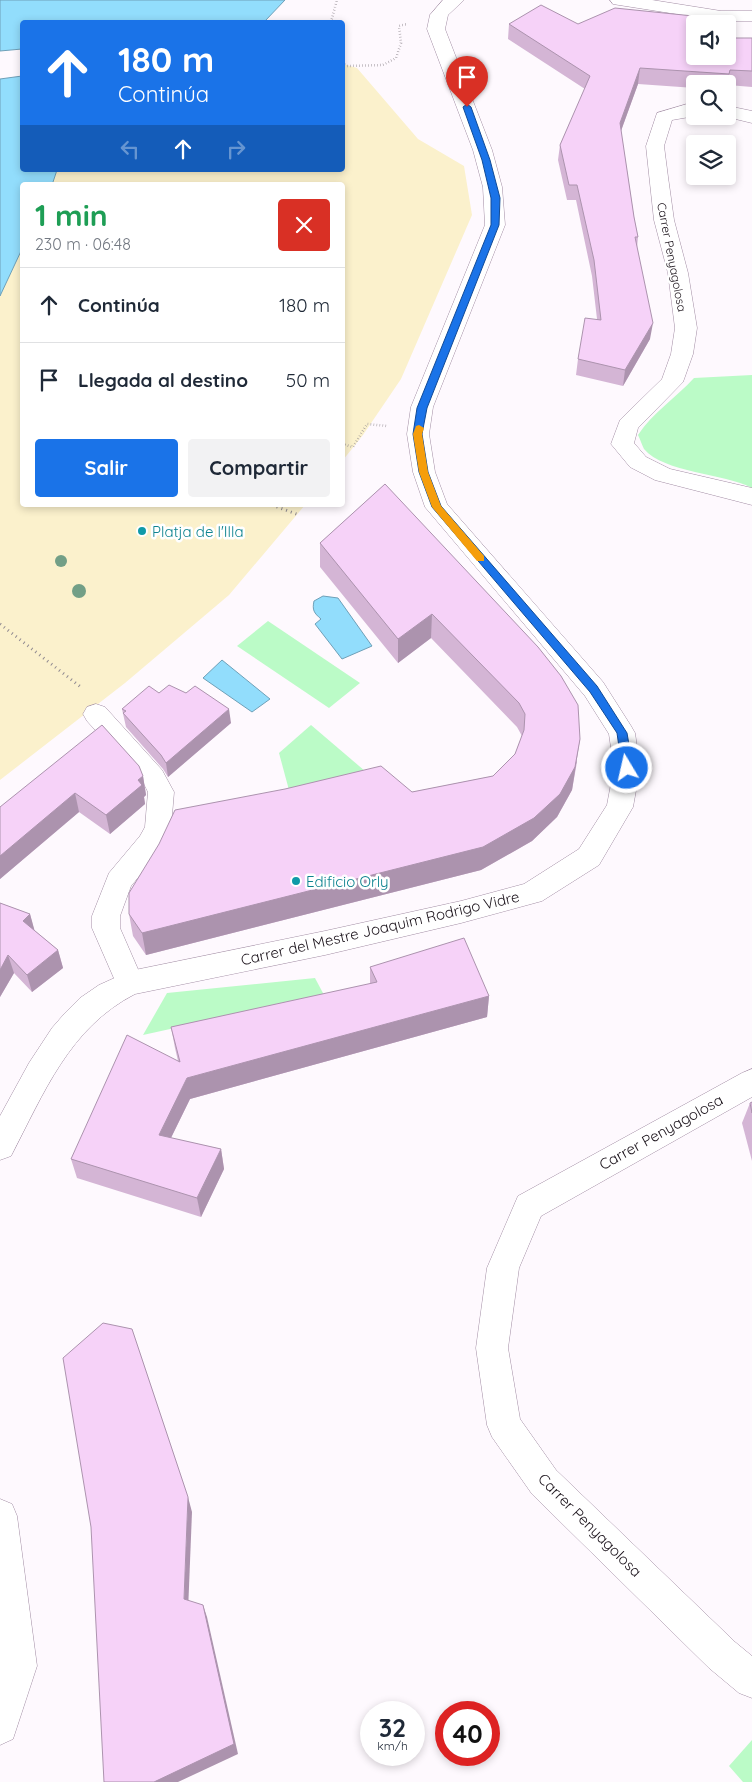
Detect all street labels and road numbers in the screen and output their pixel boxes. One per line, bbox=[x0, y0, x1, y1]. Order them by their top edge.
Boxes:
street label: Carrer Penyagolosa bbox=[654, 201, 690, 313]
street label: Carrer del Mestre Joaquim Rodrigo Vidre bbox=[239, 887, 521, 969]
street label: Carrer Penyagolosa bbox=[596, 1090, 726, 1174]
street label: Carrer Penyagolosa bbox=[534, 1469, 646, 1581]

